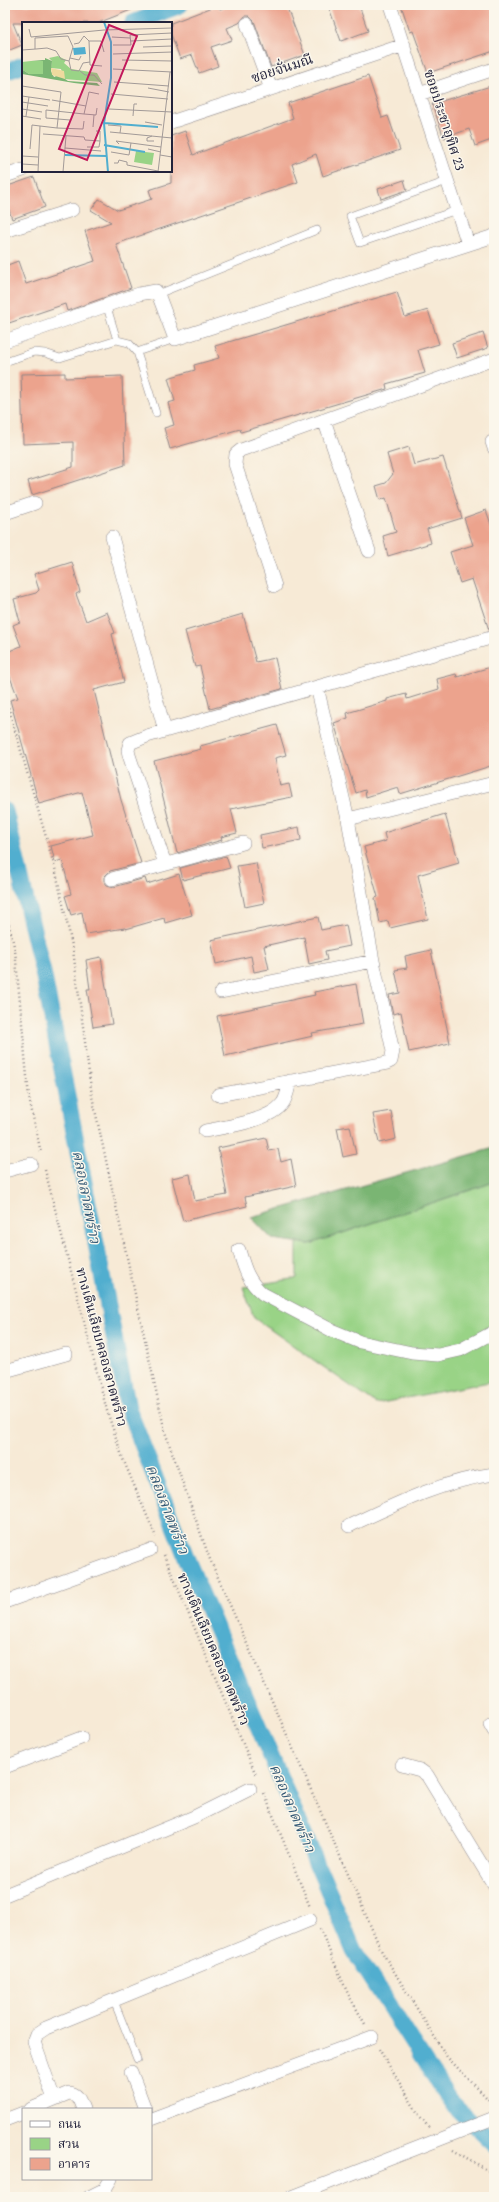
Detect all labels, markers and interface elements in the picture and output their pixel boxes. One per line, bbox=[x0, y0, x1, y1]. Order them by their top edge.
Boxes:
inset map bbox=[22, 22, 172, 172]
street label: ซอยจั่นมณี bbox=[248, 49, 316, 87]
street label: ซอยประชาอุทิศ 23 bbox=[419, 67, 471, 173]
water label: คลองลาดพร้าว bbox=[68, 1149, 107, 1246]
street label: ทางเดินเลียบคลองลาดพร้าว bbox=[71, 1265, 133, 1429]
water label: คลองลาดพร้าว bbox=[141, 1461, 195, 1558]
street label: ทางเดินเลียบคลองลาดพร้าว bbox=[173, 1570, 255, 1728]
water label: คลองลาดพร้าว bbox=[265, 1761, 322, 1857]
legend bbox=[22, 2108, 152, 2180]
text: ถนน bbox=[58, 2115, 81, 2132]
text: สวน bbox=[58, 2135, 80, 2152]
text: อาคาร bbox=[58, 2155, 90, 2172]

